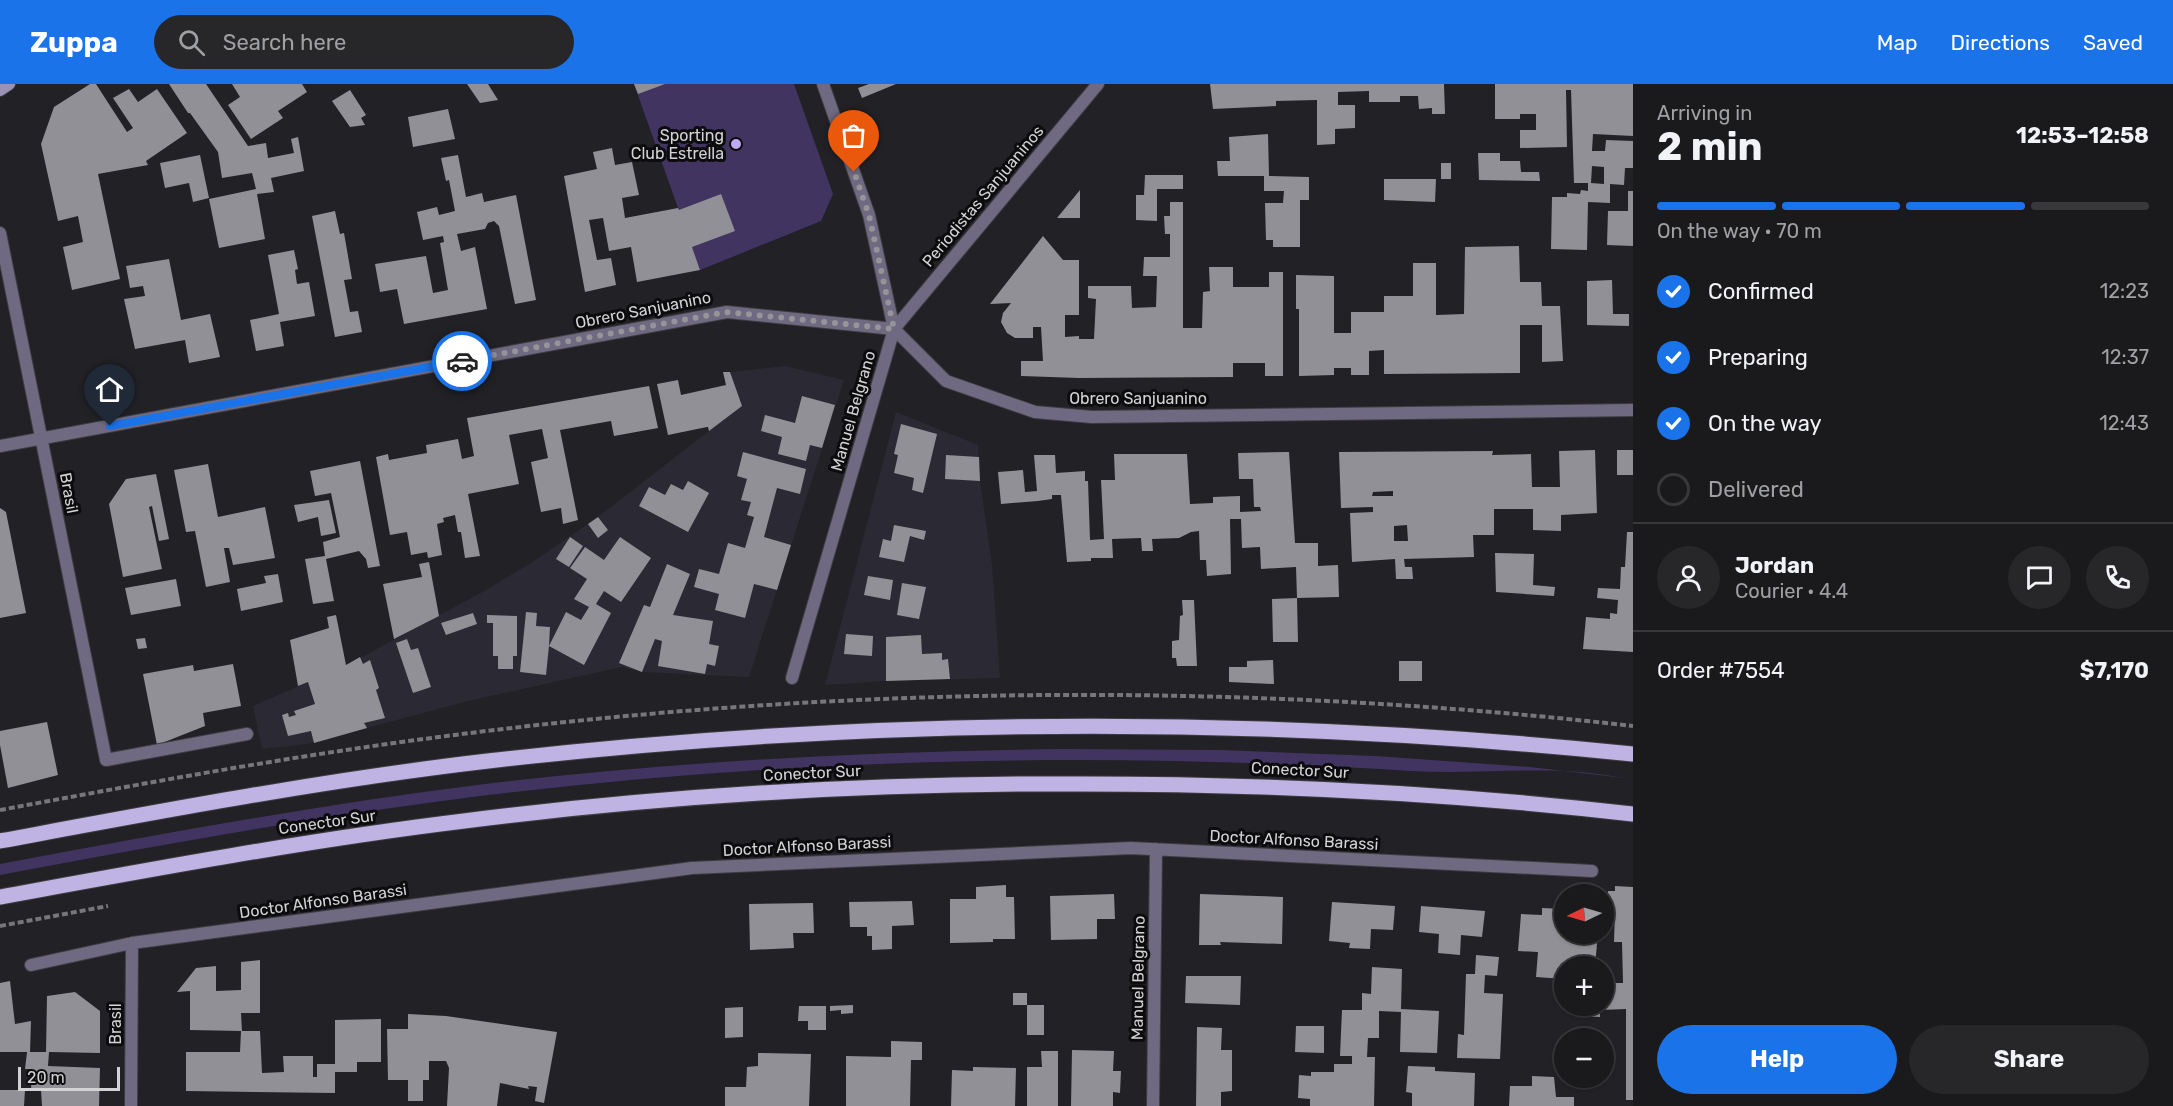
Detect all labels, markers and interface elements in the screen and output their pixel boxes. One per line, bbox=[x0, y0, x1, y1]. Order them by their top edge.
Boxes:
search box bbox=[154, 15, 574, 69]
text: Zuppa bbox=[30, 26, 118, 59]
icon: search bbox=[175, 26, 208, 59]
text: Search here bbox=[223, 29, 346, 56]
text: Map bbox=[1877, 30, 1918, 55]
text: Directions bbox=[1951, 30, 2050, 55]
text: Saved bbox=[2083, 30, 2143, 55]
text: Arriving in bbox=[1657, 101, 1752, 125]
pin bbox=[828, 110, 879, 172]
icon: bag bbox=[837, 119, 870, 152]
street label: Periodistas Sanjuaninos bbox=[918, 121, 1048, 271]
text: 12:53–12:58 bbox=[2016, 122, 2149, 149]
text: 2 min bbox=[1657, 124, 1763, 170]
place label: Sporting Club Estrella bbox=[631, 126, 724, 163]
marker: Sporting Club Estrella bbox=[729, 137, 743, 151]
text: On the way · 70 m bbox=[1657, 219, 1822, 243]
icon: check bbox=[1657, 275, 1690, 308]
text: Confirmed bbox=[1708, 278, 1814, 305]
text: 12:23 bbox=[2100, 279, 2149, 303]
street label: Obrero Sanjuanino bbox=[574, 288, 712, 332]
courier bbox=[432, 331, 492, 391]
icon: check bbox=[1657, 341, 1690, 374]
text: Preparing bbox=[1708, 344, 1808, 371]
icon: car bbox=[446, 345, 479, 378]
text: 12:37 bbox=[2101, 345, 2149, 369]
street label: Manuel Belgrano bbox=[827, 349, 879, 473]
pin bbox=[84, 364, 135, 426]
icon: home bbox=[93, 373, 126, 406]
street label: Obrero Sanjuanino bbox=[1069, 389, 1207, 408]
icon: check bbox=[1657, 407, 1690, 440]
text: On the way bbox=[1708, 410, 1822, 437]
text: 12:43 bbox=[2099, 411, 2149, 435]
street label: Brasil bbox=[56, 471, 82, 515]
text: Delivered bbox=[1708, 476, 1804, 503]
button: person bbox=[1657, 546, 1720, 609]
button: chat bbox=[2008, 546, 2071, 609]
button: phone bbox=[2086, 546, 2149, 609]
text: Jordan bbox=[1735, 552, 1814, 579]
text: Courier · 4.4 bbox=[1735, 579, 1848, 603]
text: Order #7554 bbox=[1657, 657, 1785, 684]
text: $7,170 bbox=[2080, 657, 2149, 684]
street label: Conector Sur bbox=[1251, 758, 1349, 782]
street label: Conector Sur bbox=[763, 761, 861, 785]
street label: Conector Sur bbox=[277, 806, 377, 838]
street label: Doctor Alfonso Barassi bbox=[1209, 826, 1379, 854]
street label: Doctor Alfonso Barassi bbox=[722, 832, 892, 860]
street label: Doctor Alfonso Barassi bbox=[238, 880, 408, 922]
north arrow bbox=[1554, 884, 1614, 944]
map controls bbox=[1554, 884, 1614, 1088]
street label: Manuel Belgrano bbox=[1127, 916, 1149, 1040]
button: + bbox=[1554, 956, 1614, 1016]
street label: Brasil bbox=[106, 1003, 125, 1045]
button: Help bbox=[1657, 1025, 1897, 1094]
button: Share bbox=[1909, 1025, 2149, 1094]
button: − bbox=[1554, 1028, 1614, 1088]
scale bar bbox=[18, 1064, 120, 1092]
text: 20 m bbox=[27, 1068, 65, 1087]

